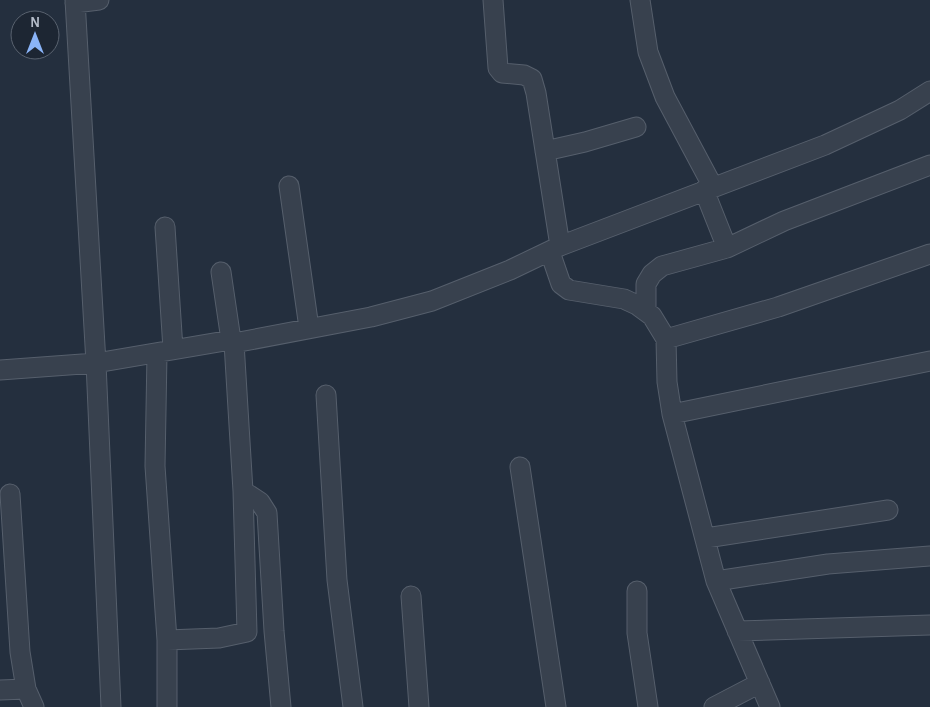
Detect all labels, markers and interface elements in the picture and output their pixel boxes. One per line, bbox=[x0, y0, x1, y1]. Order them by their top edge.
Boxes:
north arrow bbox=[10, 10, 60, 60]
text: N bbox=[30, 16, 40, 30]

